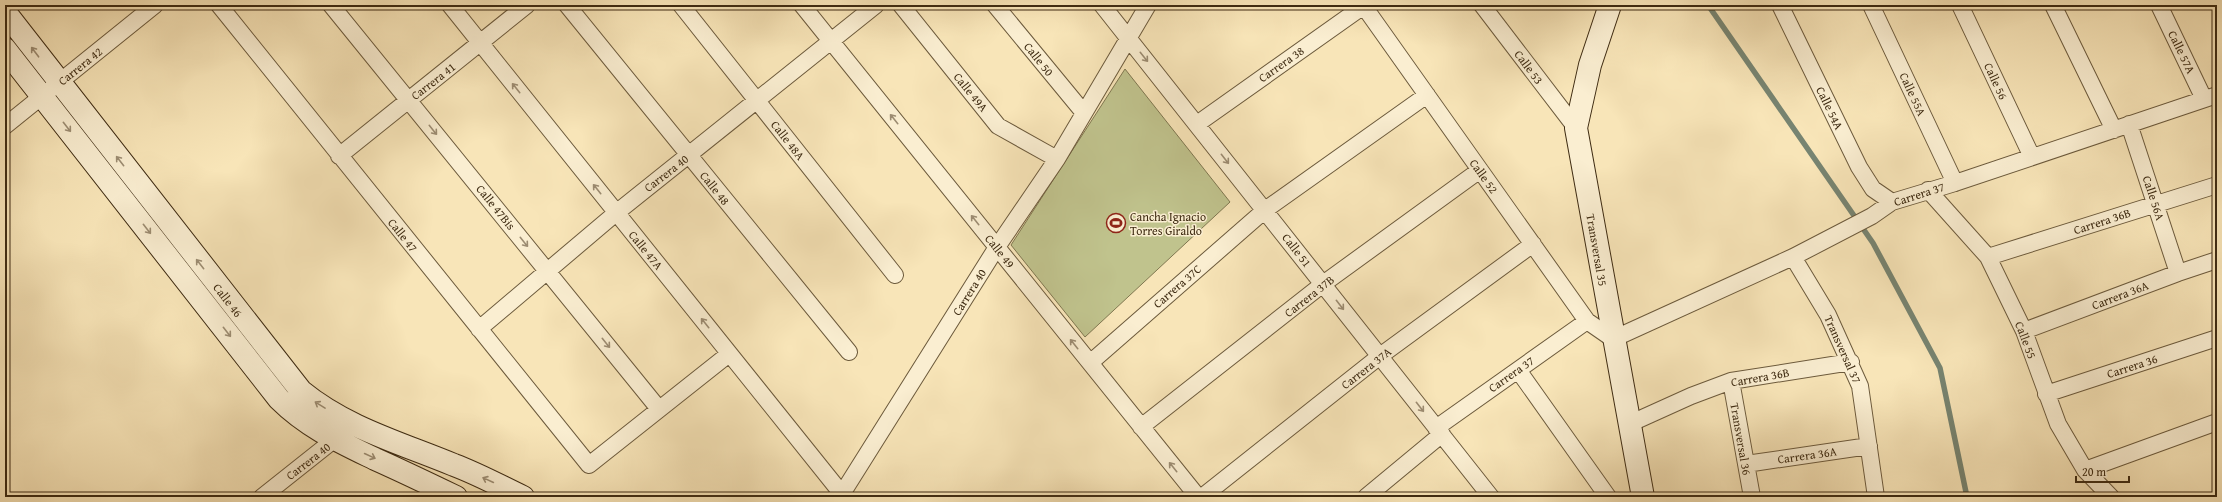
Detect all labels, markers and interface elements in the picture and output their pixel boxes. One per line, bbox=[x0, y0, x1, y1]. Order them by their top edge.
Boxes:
street label: Calle 57A bbox=[2164, 28, 2200, 77]
street label: Calle 50 bbox=[1020, 39, 1058, 80]
street label: Carrera 38 bbox=[1255, 42, 1307, 86]
street label: Carrera 42 bbox=[54, 43, 106, 89]
one-way arrow bbox=[31, 46, 40, 57]
street label: Calle 53 bbox=[1511, 46, 1548, 88]
one-way arrow bbox=[1139, 52, 1148, 63]
street label: Carrera 41 bbox=[407, 58, 459, 104]
street label: Calle 56 bbox=[1980, 60, 2012, 102]
street label: Calle 49A bbox=[950, 69, 993, 116]
street label: Calle 55A bbox=[1896, 70, 1931, 119]
one-way arrow bbox=[512, 82, 520, 93]
street label: Calle 54A bbox=[1812, 84, 1848, 133]
one-way arrow bbox=[889, 114, 898, 125]
street label: Calle 48A bbox=[767, 117, 809, 164]
one-way arrow bbox=[62, 121, 71, 132]
one-way arrow bbox=[429, 124, 438, 135]
street label: Carrera 40 bbox=[640, 150, 692, 196]
one-way arrow bbox=[1221, 153, 1229, 164]
street label: Calle 52 bbox=[1466, 155, 1502, 197]
one-way arrow bbox=[116, 156, 125, 167]
street label: Calle 48 bbox=[696, 168, 734, 209]
street label: Calle 56A bbox=[2139, 173, 2169, 223]
street label: Carrera 37 bbox=[1892, 178, 1947, 210]
street label: Calle 47Bis bbox=[472, 181, 520, 233]
one-way arrow bbox=[593, 184, 602, 195]
street label: Carrera 36B bbox=[2071, 204, 2133, 238]
place label: Cancha Ignacio Torres Giraldo bbox=[1130, 208, 1206, 239]
sports icon: Cancha Ignacio Torres Giraldo bbox=[1105, 212, 1127, 234]
street label: Transversal 35 bbox=[1582, 213, 1612, 288]
street label: Calle 47 bbox=[384, 215, 422, 256]
one-way arrow bbox=[971, 215, 980, 226]
one-way arrow bbox=[143, 224, 151, 235]
street label: Calle 47A bbox=[625, 227, 668, 274]
street label: Calle 51 bbox=[1278, 229, 1316, 271]
street label: Calle 49 bbox=[981, 231, 1019, 272]
one-way arrow bbox=[520, 236, 528, 247]
one-way arrow bbox=[196, 259, 204, 270]
street label: Carrera 37C bbox=[1149, 260, 1205, 312]
street label: Carrera 40 bbox=[948, 265, 990, 319]
street label: Carrera 37B bbox=[1281, 271, 1338, 321]
street label: Carrera 36A bbox=[2089, 276, 2151, 314]
street label: Calle 46 bbox=[209, 279, 247, 321]
one-way arrow bbox=[1336, 299, 1344, 310]
street label: Transversal 37 bbox=[1820, 312, 1866, 386]
one-way arrow bbox=[700, 318, 709, 329]
street label: Calle 55 bbox=[2011, 319, 2041, 361]
one-way arrow bbox=[223, 326, 231, 337]
one-way arrow bbox=[601, 337, 610, 348]
one-way arrow bbox=[1070, 338, 1079, 349]
street label: Carrera 37A bbox=[1337, 343, 1395, 393]
street label: Carrera 36 bbox=[2105, 350, 2160, 382]
street label: Carrera 37 bbox=[1485, 352, 1537, 396]
street label: Carrera 36B bbox=[1729, 363, 1791, 390]
one-way arrow bbox=[314, 401, 326, 409]
one-way arrow bbox=[1416, 402, 1425, 413]
street label: Transversal 36 bbox=[1726, 402, 1756, 477]
street label: Carrera 40 bbox=[282, 438, 334, 484]
street label: Carrera 36A bbox=[1776, 442, 1838, 468]
one-way arrow bbox=[364, 453, 376, 460]
scale bar bbox=[2076, 458, 2129, 484]
one-way arrow bbox=[1169, 461, 1178, 472]
text: 20 m bbox=[2082, 463, 2106, 480]
one-way arrow bbox=[482, 476, 494, 483]

